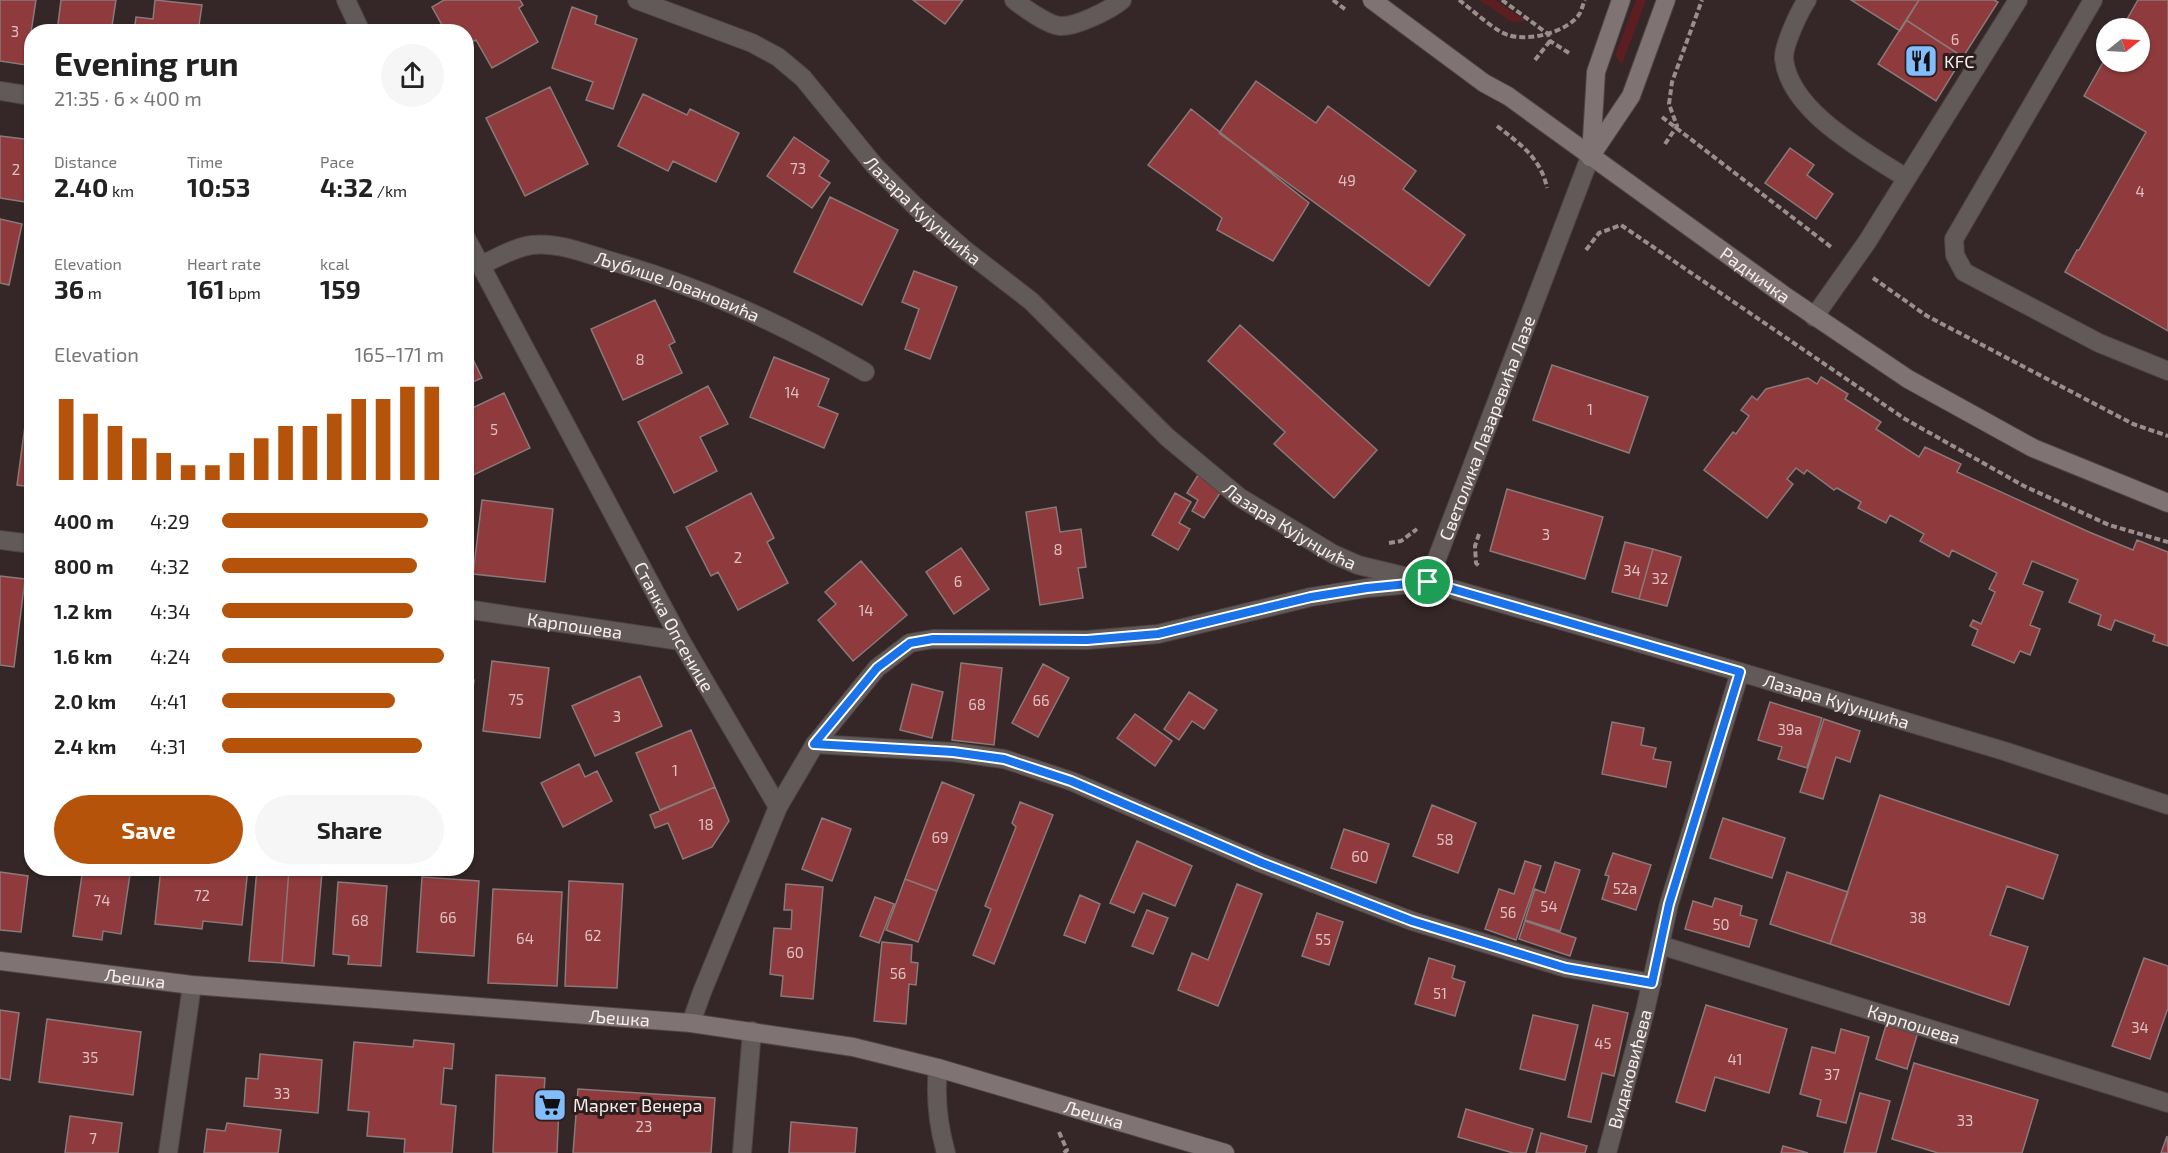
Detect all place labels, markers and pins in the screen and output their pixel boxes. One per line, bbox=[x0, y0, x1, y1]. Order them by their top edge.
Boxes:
restaurant icon: KFC bbox=[1903, 43, 1939, 79]
place label: KFC bbox=[1944, 50, 1974, 72]
pin bbox=[1402, 556, 1453, 607]
supermarket icon: Маркет Венера bbox=[532, 1087, 568, 1123]
place label: Маркет Венера bbox=[573, 1094, 703, 1116]

